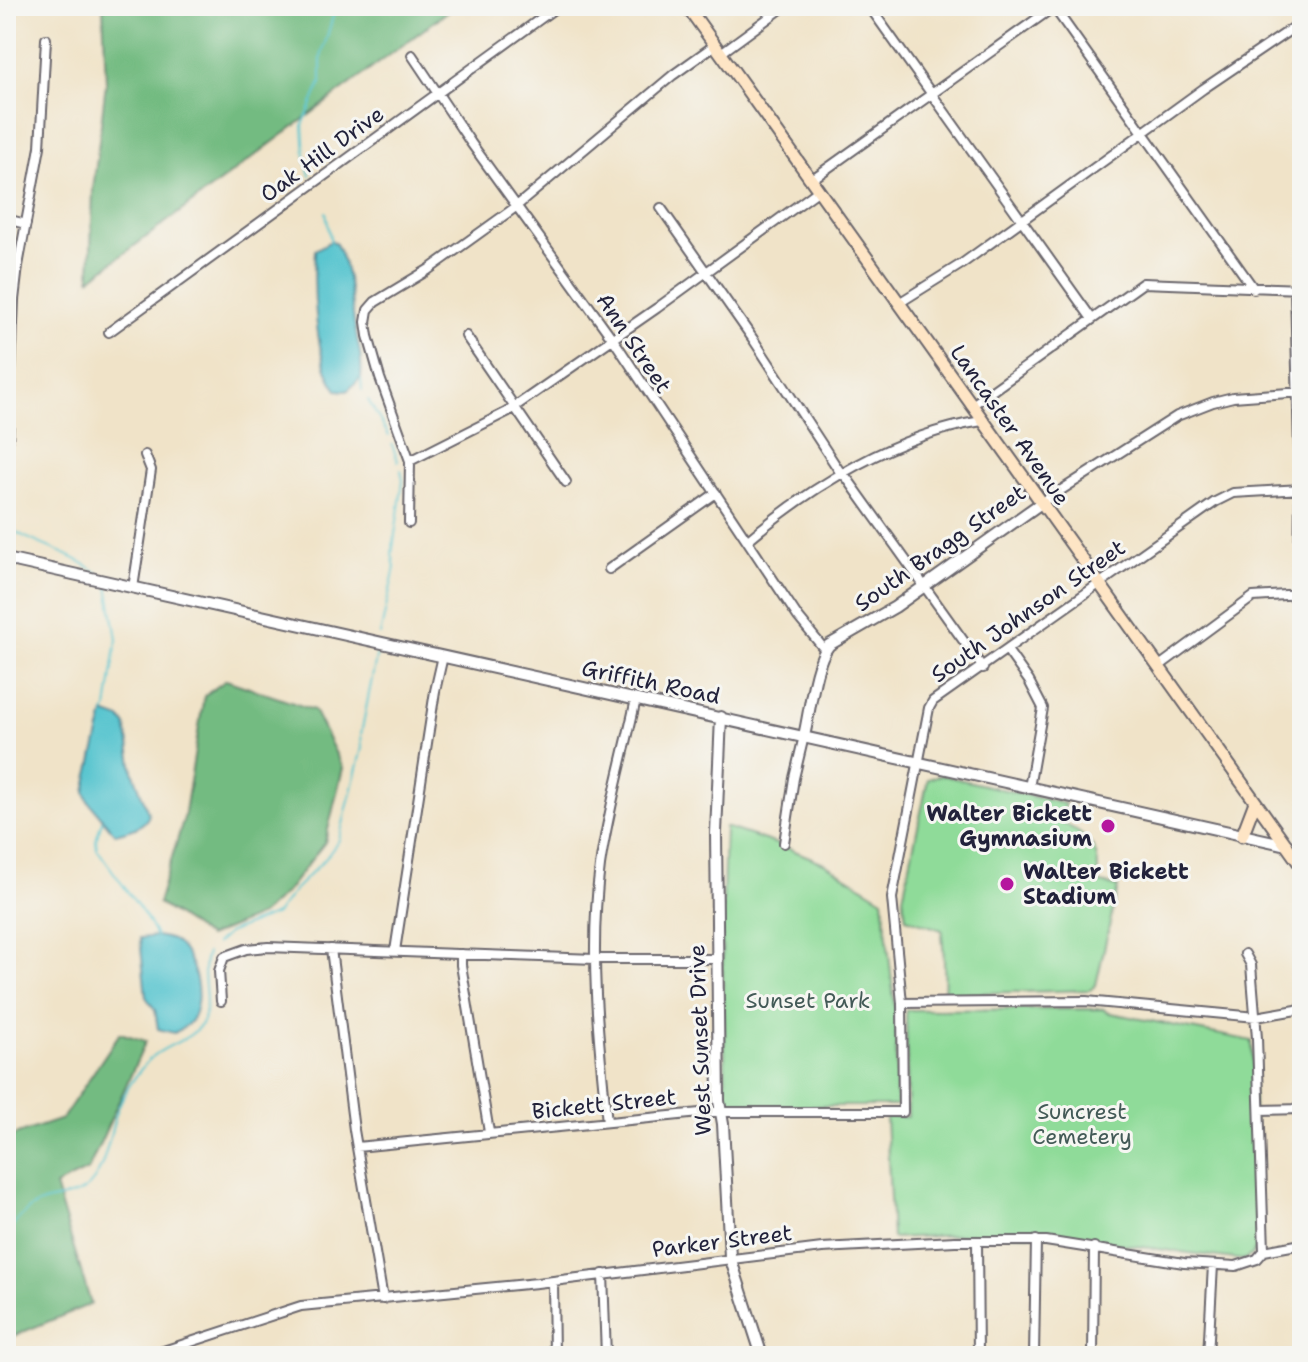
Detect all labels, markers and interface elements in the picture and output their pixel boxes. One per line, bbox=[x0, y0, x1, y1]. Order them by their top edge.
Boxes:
street label: Oak Hill Drive bbox=[254, 99, 390, 209]
street label: Ann Street bbox=[590, 287, 678, 399]
street label: Lancaster Avenue bbox=[944, 339, 1076, 511]
street label: South Bragg Street bbox=[849, 478, 1031, 618]
street label: South Johnson Street bbox=[925, 533, 1131, 689]
street label: Griffith Road bbox=[579, 653, 723, 711]
place label: Walter Bickett Gymnasium bbox=[926, 799, 1092, 853]
marker: Walter Bickett Gymnasium bbox=[1099, 817, 1117, 835]
place label: Walter Bickett Stadium bbox=[1023, 857, 1189, 911]
marker: Walter Bickett Stadium bbox=[998, 875, 1016, 893]
street label: West Sunset Drive bbox=[682, 944, 718, 1136]
park label: Sunset Park bbox=[746, 986, 870, 1015]
street label: Bickett Street bbox=[531, 1082, 677, 1126]
park label: Suncrest Cemetery bbox=[1032, 1097, 1132, 1151]
street label: Parker Street bbox=[650, 1218, 794, 1264]

